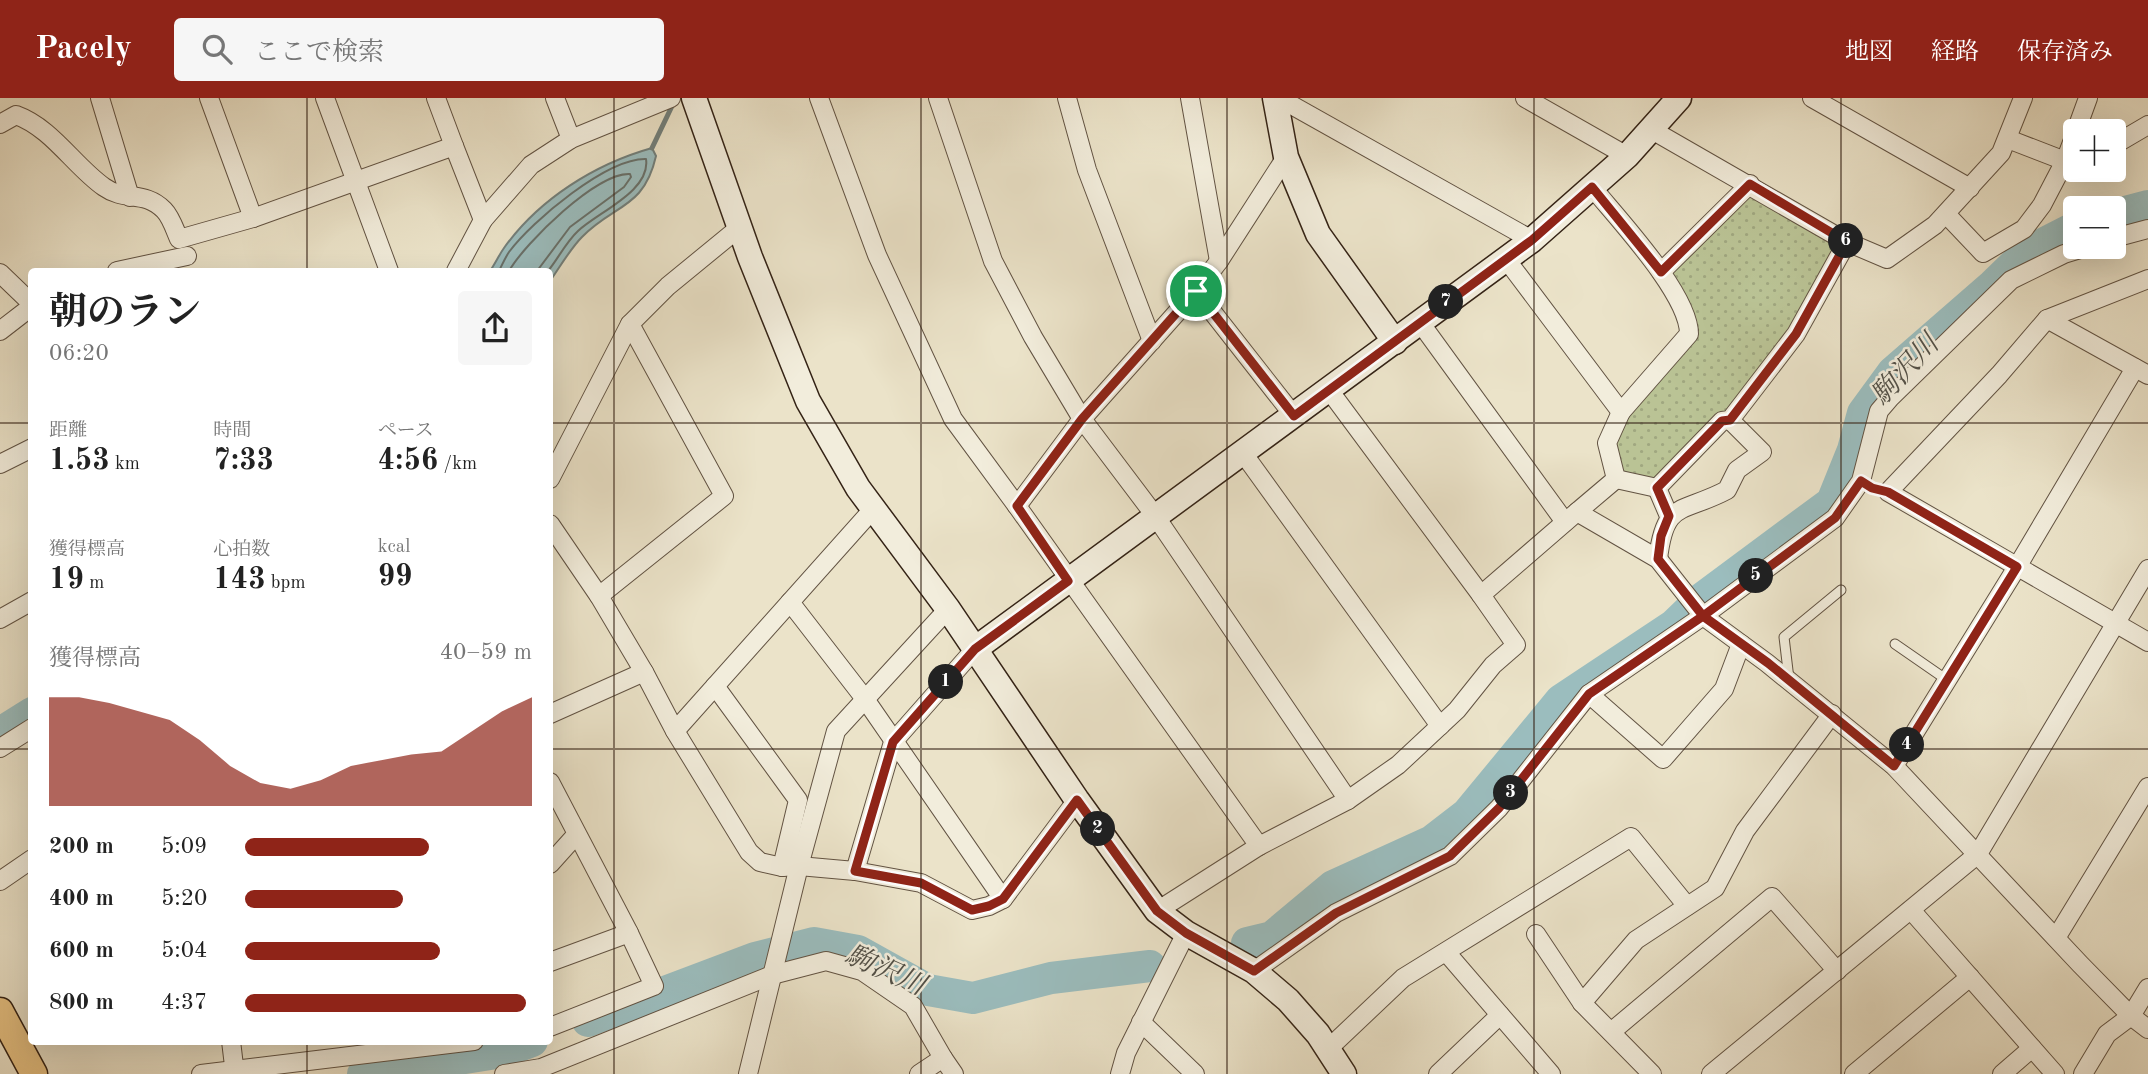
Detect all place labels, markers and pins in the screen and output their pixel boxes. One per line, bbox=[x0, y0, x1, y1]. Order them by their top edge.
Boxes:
pin: 6 bbox=[1828, 223, 1864, 258]
pin bbox=[1166, 261, 1226, 321]
pin: 7 bbox=[1428, 284, 1464, 320]
pin: 5 bbox=[1738, 559, 1774, 594]
pin: 1 bbox=[928, 664, 964, 700]
pin: 4 bbox=[1890, 728, 1924, 762]
pin: 3 bbox=[1494, 776, 1528, 810]
pin: 2 bbox=[1080, 812, 1116, 846]

